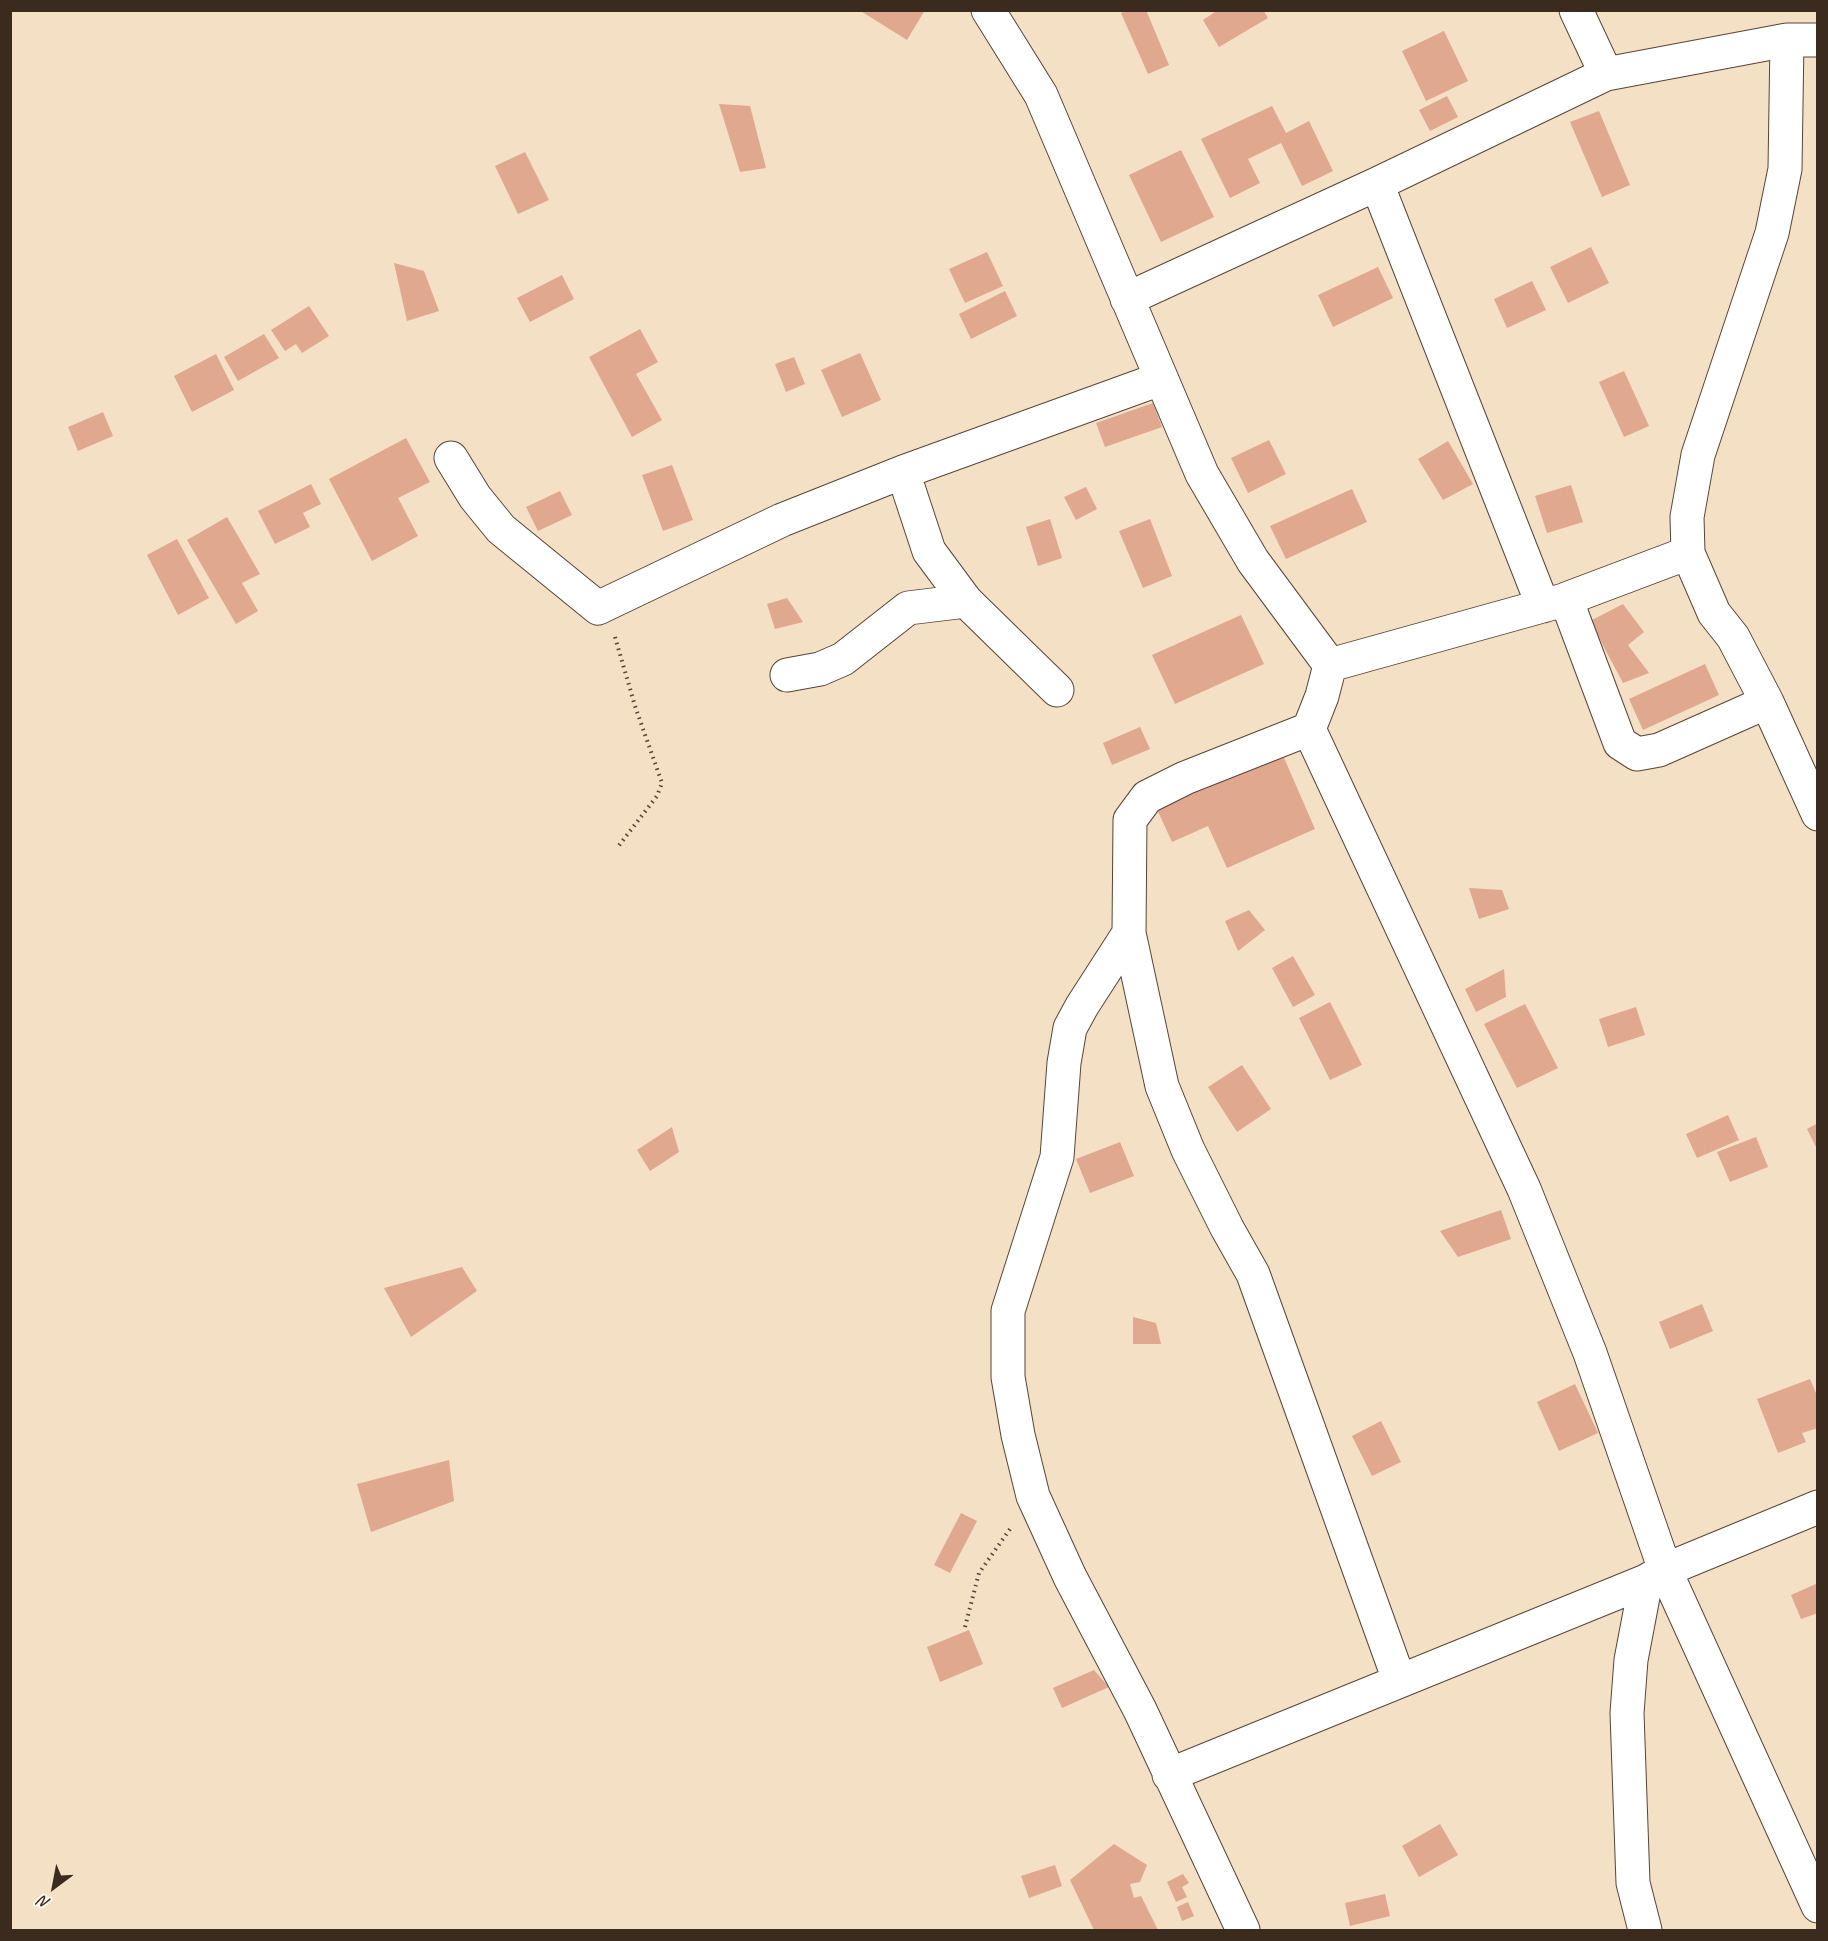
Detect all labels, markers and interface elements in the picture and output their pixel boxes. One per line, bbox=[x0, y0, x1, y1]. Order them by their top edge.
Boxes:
north arrow bbox=[24, 1857, 84, 1917]
text: N bbox=[35, 1891, 54, 1913]

